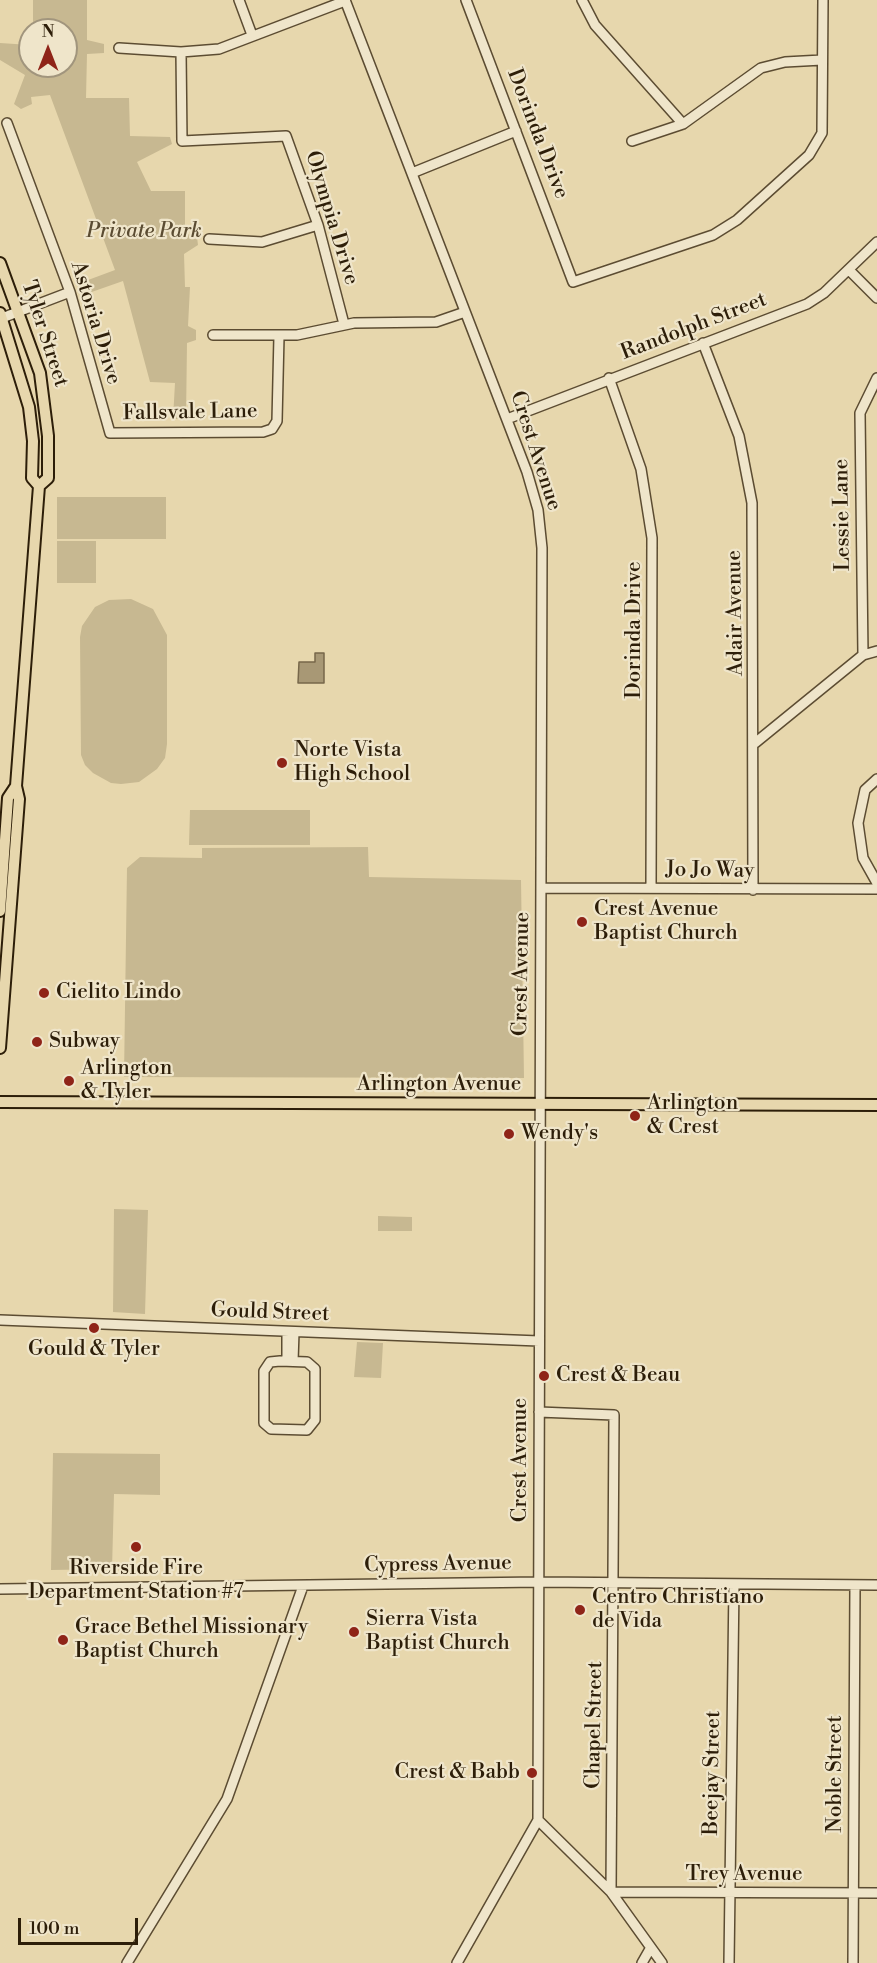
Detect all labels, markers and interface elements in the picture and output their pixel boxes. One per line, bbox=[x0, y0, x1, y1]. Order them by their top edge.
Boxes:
north arrow bbox=[18, 18, 78, 78]
text: N bbox=[42, 22, 54, 42]
street label: Dorinda Drive bbox=[501, 65, 573, 203]
street label: Olympia Drive bbox=[299, 148, 363, 288]
park label: Private Park bbox=[86, 219, 202, 245]
street label: Astoria Drive bbox=[64, 258, 126, 388]
street label: Tyler Street bbox=[15, 278, 73, 390]
street label: Randolph Street bbox=[618, 288, 770, 366]
street label: Crest Avenue bbox=[504, 388, 566, 514]
street label: Fallsvale Lane bbox=[122, 399, 258, 427]
street label: Lessie Lane bbox=[829, 459, 857, 571]
street label: Adair Avenue bbox=[722, 550, 750, 676]
street label: Dorinda Drive bbox=[622, 561, 648, 699]
place label: Norte Vista High School bbox=[294, 738, 410, 788]
marker: Norte Vista High School bbox=[275, 756, 289, 770]
street label: Jo Jo Way bbox=[665, 858, 755, 884]
place label: Crest Avenue Baptist Church bbox=[594, 897, 738, 947]
street label: Crest Avenue bbox=[508, 912, 536, 1036]
marker: Crest Avenue Baptist Church bbox=[575, 915, 589, 929]
place label: Cielito Lindo bbox=[56, 980, 181, 1006]
marker: Cielito Lindo bbox=[37, 986, 51, 1000]
place label: Subway bbox=[49, 1029, 120, 1055]
marker: Subway bbox=[30, 1035, 44, 1049]
place label: Arlington & Tyler bbox=[81, 1056, 172, 1106]
street label: Arlington Avenue bbox=[357, 1072, 521, 1098]
marker: Arlington & Tyler bbox=[62, 1074, 76, 1088]
place label: Arlington & Crest bbox=[647, 1091, 738, 1141]
marker: Arlington & Crest bbox=[628, 1109, 642, 1123]
place label: Wendy's bbox=[521, 1121, 598, 1147]
marker: Wendy's bbox=[502, 1127, 516, 1141]
street label: Gould Street bbox=[210, 1298, 330, 1328]
marker: Gould & Tyler bbox=[87, 1321, 101, 1335]
place label: Gould & Tyler bbox=[28, 1337, 160, 1363]
place label: Crest & Beau bbox=[556, 1363, 680, 1389]
marker: Crest & Beau bbox=[537, 1369, 551, 1383]
street label: Crest Avenue bbox=[508, 1398, 534, 1522]
marker: Riverside Fire Department Station #7 bbox=[129, 1540, 143, 1554]
street label: Cypress Avenue bbox=[364, 1551, 512, 1579]
place label: Riverside Fire Department Station #7 bbox=[28, 1556, 244, 1606]
place label: Centro Christiano de Vida bbox=[592, 1585, 764, 1635]
marker: Centro Christiano de Vida bbox=[573, 1603, 587, 1617]
place label: Sierra Vista Baptist Church bbox=[366, 1607, 510, 1657]
place label: Grace Bethel Missionary Baptist Church bbox=[75, 1615, 308, 1665]
marker: Sierra Vista Baptist Church bbox=[347, 1625, 361, 1639]
marker: Grace Bethel Missionary Baptist Church bbox=[56, 1633, 70, 1647]
street label: Chapel Street bbox=[581, 1661, 609, 1789]
street label: Beejay Street bbox=[699, 1710, 727, 1836]
street label: Noble Street bbox=[823, 1715, 849, 1833]
place label: Crest & Babb bbox=[394, 1760, 520, 1786]
marker: Crest & Babb bbox=[525, 1766, 539, 1780]
street label: Trey Avenue bbox=[685, 1862, 803, 1888]
scale bar bbox=[21, 1906, 141, 1944]
text: 100 m bbox=[29, 1917, 80, 1940]

